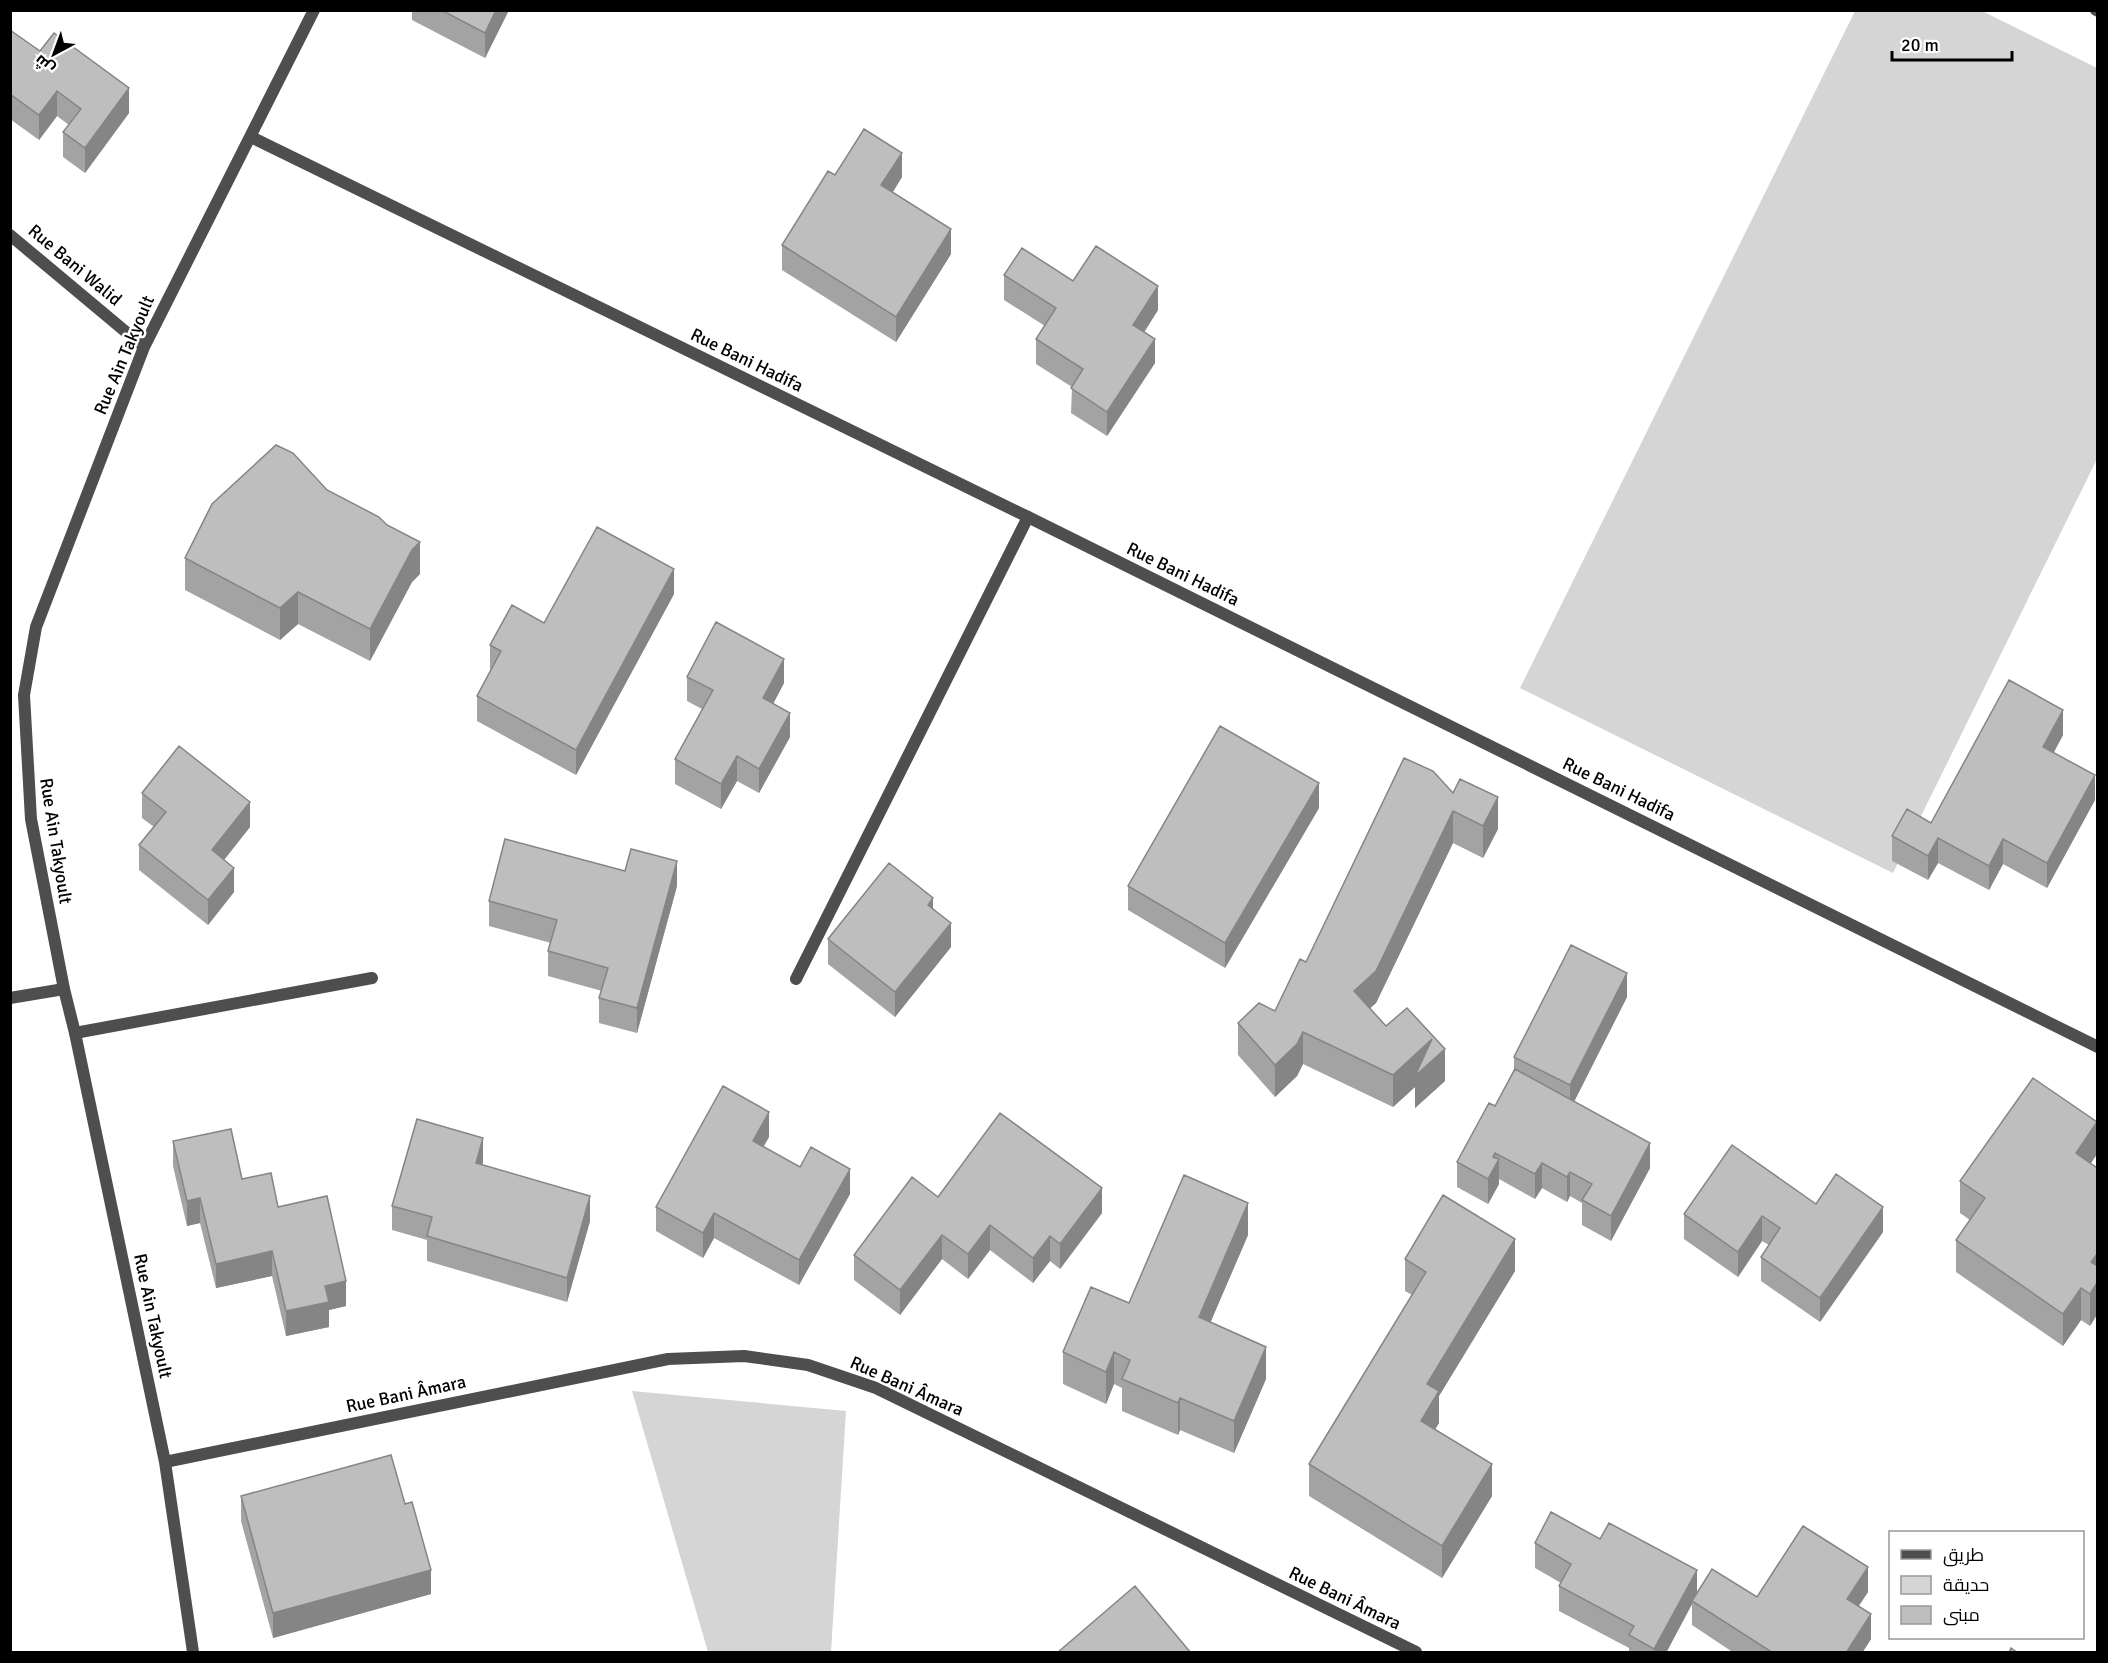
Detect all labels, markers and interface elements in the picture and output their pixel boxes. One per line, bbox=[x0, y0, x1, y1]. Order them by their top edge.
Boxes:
north arrow bbox=[24, 24, 84, 84]
scale bar bbox=[1892, 24, 2012, 62]
text: 20 m bbox=[1901, 34, 1939, 56]
text: ش bbox=[31, 50, 59, 79]
street label: Rue Bani Walid bbox=[24, 220, 126, 310]
street label: Rue Ain Takyoult bbox=[89, 292, 159, 418]
street label: Rue Bani Hadifa bbox=[687, 323, 807, 397]
street label: Rue Bani Hadifa bbox=[1123, 537, 1243, 611]
street label: Rue Bani Hadifa bbox=[1559, 752, 1679, 826]
street label: Rue Ain Takyoult bbox=[35, 776, 77, 906]
street label: Rue Ain Takyoult bbox=[129, 1251, 177, 1381]
street label: Rue Bani Âmara bbox=[847, 1351, 967, 1421]
street label: Rue Bani Âmara bbox=[344, 1371, 468, 1417]
legend bbox=[1889, 1531, 2084, 1639]
text: طريق bbox=[1943, 1544, 1984, 1567]
street label: Rue Bani Âmara bbox=[1285, 1561, 1405, 1635]
text: حديقة bbox=[1943, 1574, 1989, 1596]
text: مبنى bbox=[1943, 1604, 1980, 1626]

